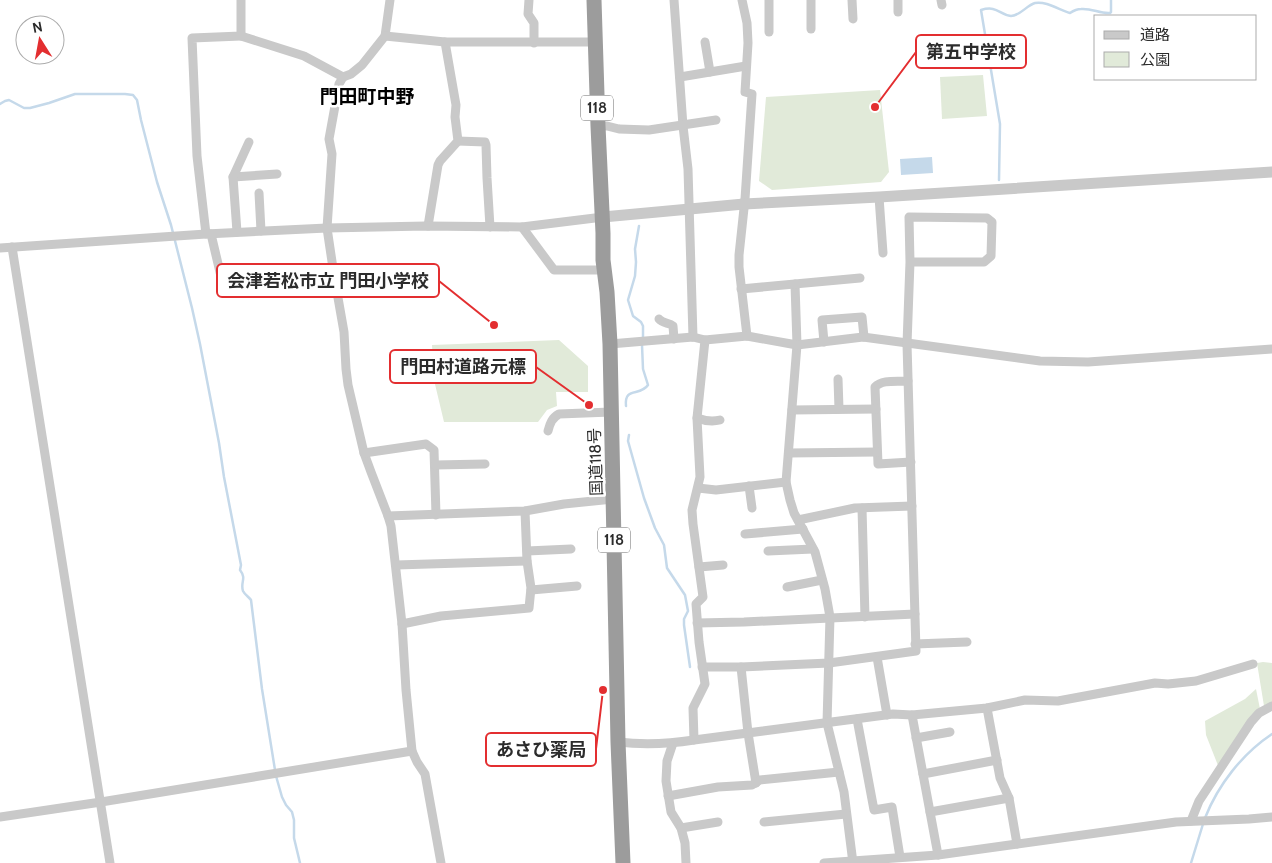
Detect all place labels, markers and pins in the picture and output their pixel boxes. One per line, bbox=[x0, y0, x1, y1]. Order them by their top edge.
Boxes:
callout: 第五中学校 bbox=[916, 35, 1026, 68]
callout: 会津若松市立 門田小学校 bbox=[217, 264, 439, 297]
callout: 門田村道路元標 bbox=[390, 350, 536, 383]
callout: あさひ薬局 bbox=[486, 733, 596, 766]

